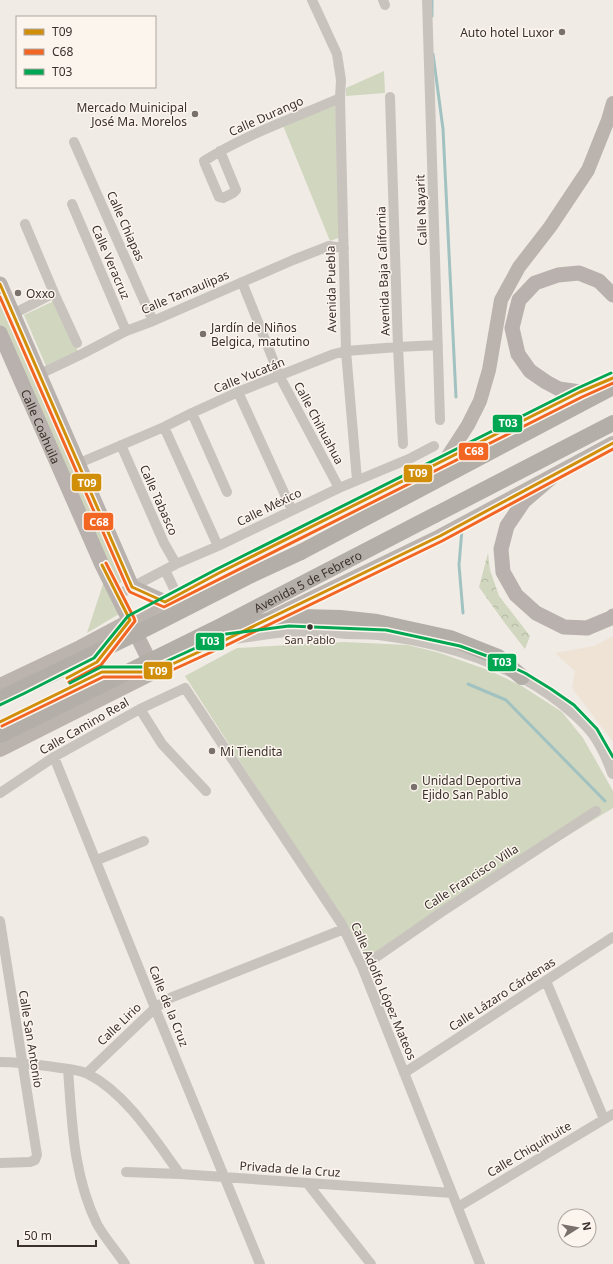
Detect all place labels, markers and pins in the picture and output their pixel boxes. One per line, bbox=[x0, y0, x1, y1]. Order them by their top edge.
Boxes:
place label: Auto hotel Luxor bbox=[460, 24, 554, 41]
marker: Auto hotel Luxor bbox=[557, 27, 567, 37]
place label: Mercado Muinicipal José Ma. Morelos bbox=[76, 99, 187, 130]
marker: Mercado Muinicipal José Ma. Morelos bbox=[190, 109, 200, 119]
place label: Oxxo bbox=[26, 285, 55, 302]
marker: Oxxo bbox=[13, 288, 23, 298]
place label: Jardín de Niños Belgica, matutino bbox=[210, 319, 310, 350]
marker: Jardín de Niños Belgica, matutino bbox=[198, 329, 208, 339]
marker: San Pablo bbox=[305, 622, 315, 632]
place label: San Pablo bbox=[285, 632, 336, 647]
place label: Mi Tiendita bbox=[220, 743, 283, 760]
marker: Mi Tiendita bbox=[207, 746, 217, 756]
place label: Unidad Deportiva Ejido San Pablo bbox=[422, 772, 521, 803]
marker: Unidad Deportiva Ejido San Pablo bbox=[409, 782, 419, 792]

